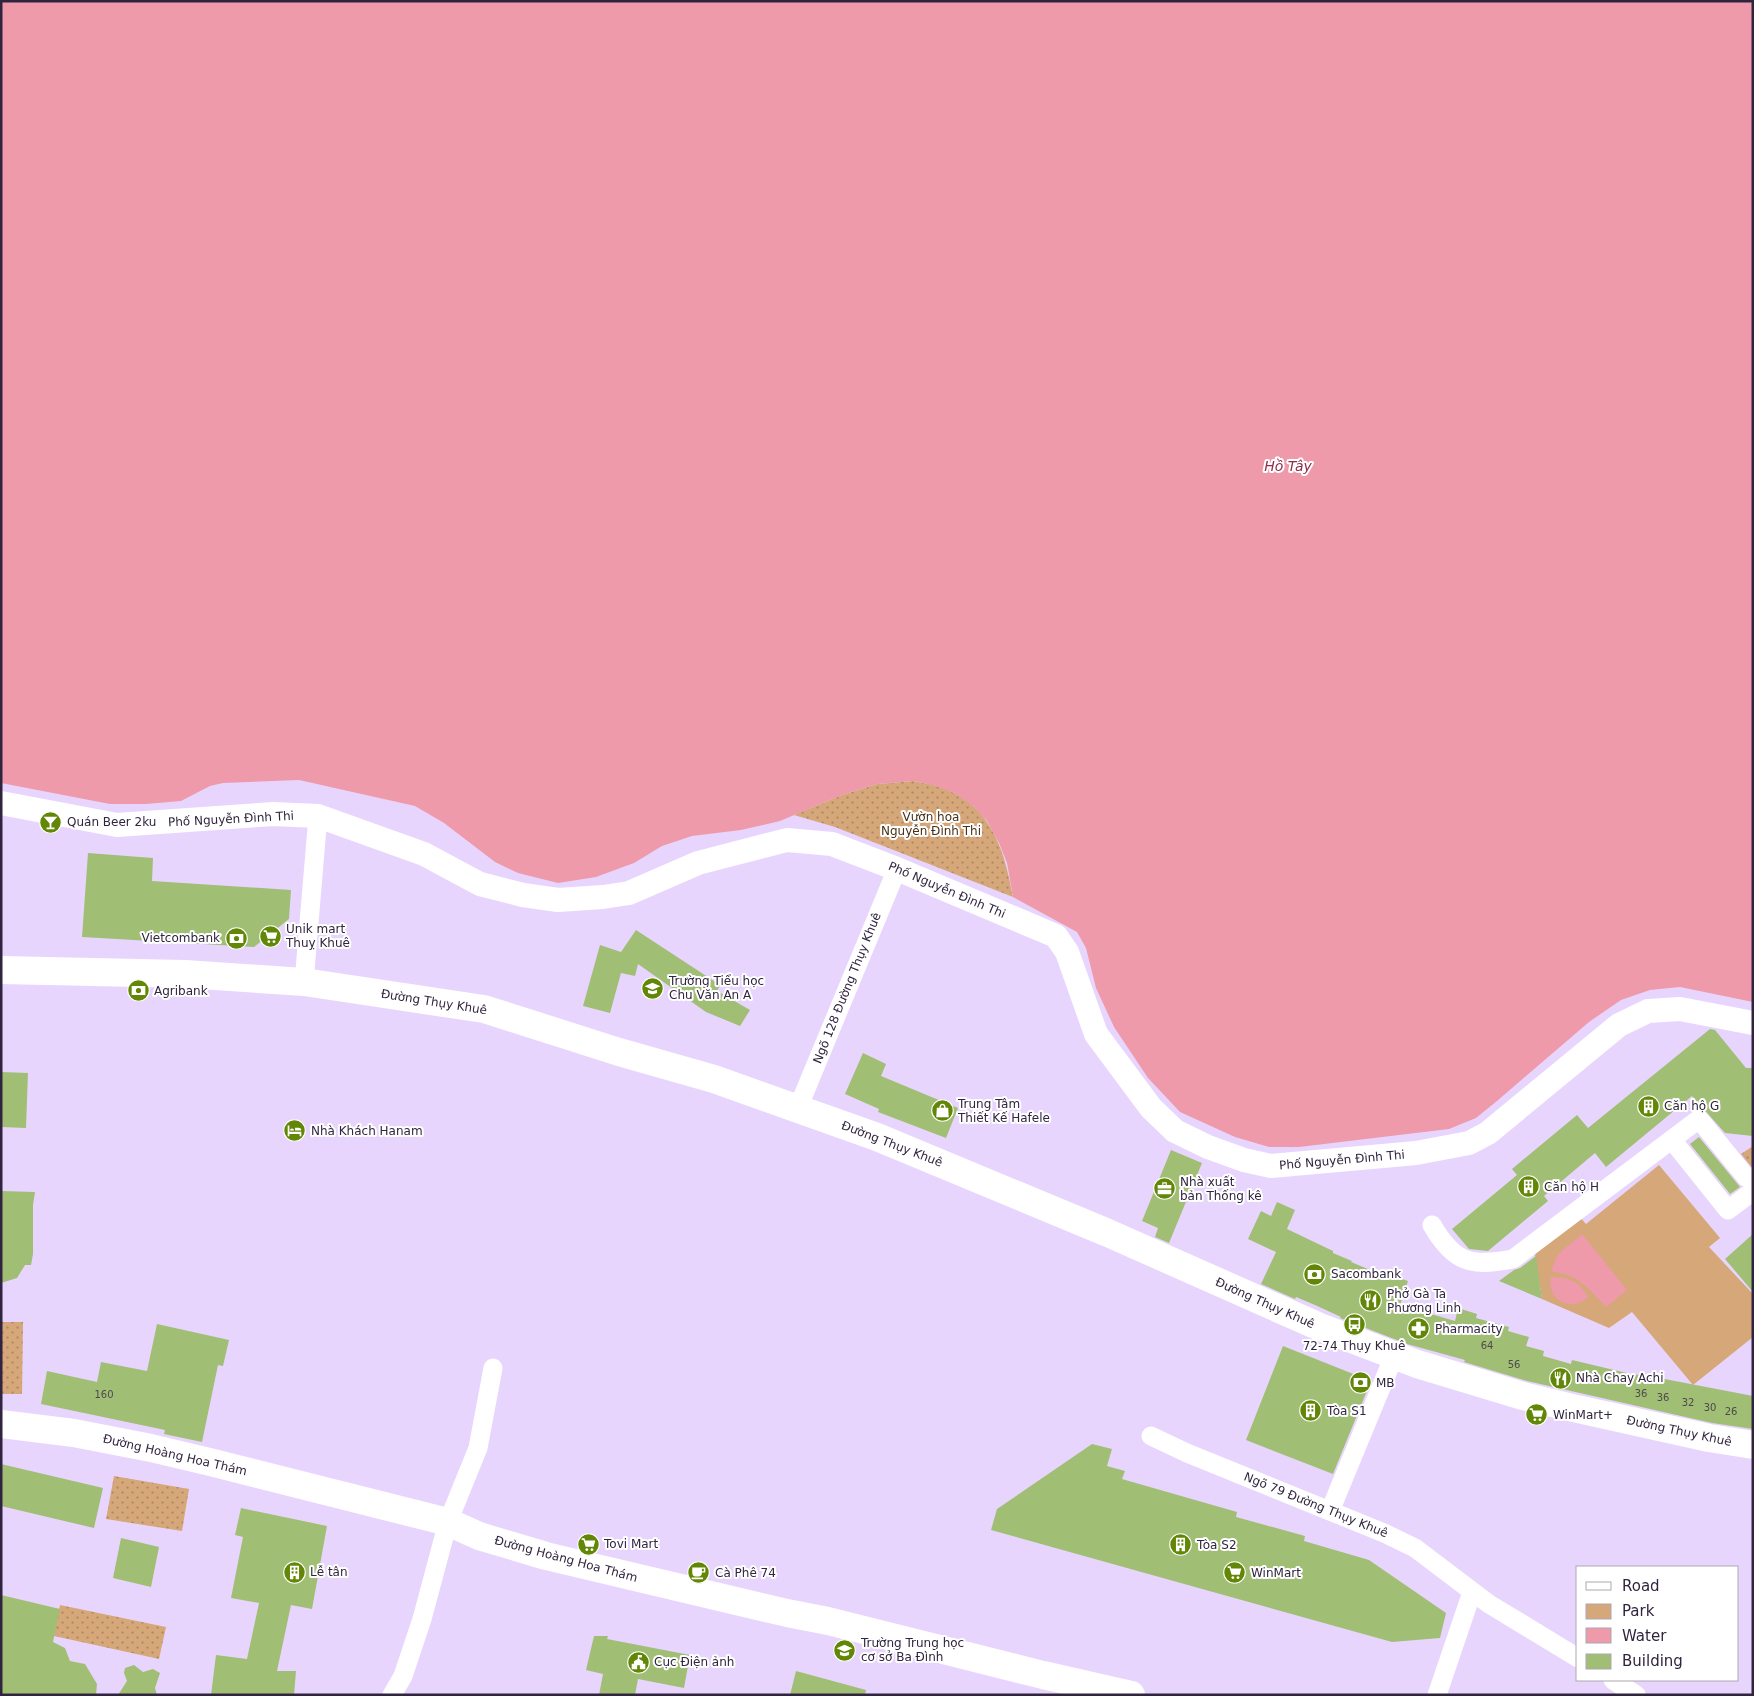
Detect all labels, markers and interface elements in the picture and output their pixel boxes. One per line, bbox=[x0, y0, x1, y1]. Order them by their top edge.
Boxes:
water label: Hồ Tây bbox=[1264, 458, 1312, 474]
street label: Phố Nguyễn Đình Thi bbox=[168, 809, 294, 829]
bar icon: Quán Beer 2ku bbox=[39, 810, 63, 834]
park label: Vườn hoa Nguyễn Đình Thi bbox=[881, 810, 981, 838]
place label: Quán Beer 2ku bbox=[67, 815, 156, 829]
street label: Phố Nguyễn Đình Thi bbox=[886, 859, 1008, 921]
street label: Ngõ 128 Đường Thụy Khuê bbox=[810, 910, 884, 1066]
place label: Unik mart Thuỵ Khuê bbox=[285, 922, 350, 950]
supermarket icon: Unik mart Thuỵ Khuê bbox=[258, 924, 282, 948]
bank icon: Vietcombank bbox=[224, 926, 248, 950]
place label: Vietcombank bbox=[141, 931, 220, 945]
place label: Trường Tiểu học Chu Văn An A bbox=[668, 974, 764, 1002]
school or university icon: Trường Tiểu học Chu Văn An A bbox=[641, 976, 665, 1000]
bank icon: Agribank bbox=[126, 979, 150, 1003]
place label: Agribank bbox=[154, 984, 208, 998]
street label: Đường Thụy Khuê bbox=[380, 987, 488, 1017]
building icon: Căn hộ G bbox=[1636, 1094, 1660, 1118]
place label: Trung Tâm Thiết Kế Hafele bbox=[957, 1097, 1050, 1125]
shop icon: Trung Tâm Thiết Kế Hafele bbox=[930, 1099, 954, 1123]
place label: Căn hộ G bbox=[1664, 1099, 1719, 1113]
street label: Đường Thụy Khuê bbox=[839, 1118, 945, 1170]
hotel icon: Nhà Khách Hanam bbox=[283, 1119, 307, 1143]
place label: Nhà Khách Hanam bbox=[311, 1124, 423, 1138]
street label: Phố Nguyễn Đình Thi bbox=[1279, 1148, 1405, 1172]
place label: Nhà xuất bản Thống kê bbox=[1180, 1175, 1262, 1203]
building icon: Căn hộ H bbox=[1516, 1175, 1540, 1199]
office icon: Nhà xuất bản Thống kê bbox=[1152, 1177, 1176, 1201]
place label: Căn hộ H bbox=[1544, 1180, 1599, 1194]
bank icon: Sacombank bbox=[1303, 1262, 1327, 1286]
place label: Sacombank bbox=[1331, 1267, 1401, 1281]
street label: Đường Thụy Khuê bbox=[1213, 1275, 1317, 1331]
place label: Phở Gà Ta Phương Linh bbox=[1387, 1287, 1461, 1315]
restaurant icon: Phở Gà Ta Phương Linh bbox=[1359, 1289, 1383, 1313]
bus stop icon: 72-74 Thụy Khuê bbox=[1342, 1313, 1366, 1337]
pharmacy icon: Pharmacity bbox=[1407, 1317, 1431, 1341]
place label: Pharmacity bbox=[1435, 1322, 1503, 1336]
place label: 72-74 Thụy Khuê bbox=[1303, 1339, 1405, 1353]
house number: 64 bbox=[1481, 1340, 1493, 1351]
house number: 56 bbox=[1508, 1359, 1520, 1370]
restaurant icon: Nhà Chay Achi bbox=[1548, 1366, 1572, 1390]
bank icon: MB bbox=[1348, 1371, 1372, 1395]
place label: Nhà Chay Achi bbox=[1576, 1371, 1664, 1385]
place label: MB bbox=[1376, 1376, 1395, 1390]
house number: 36 bbox=[1635, 1388, 1647, 1399]
house number: 160 bbox=[94, 1389, 114, 1400]
house number: 36 bbox=[1657, 1392, 1669, 1403]
house number: 32 bbox=[1682, 1397, 1694, 1408]
building icon: Tòa S1 bbox=[1299, 1399, 1323, 1423]
house number: 30 bbox=[1704, 1402, 1716, 1413]
supermarket icon: WinMart+ bbox=[1525, 1403, 1549, 1427]
place label: Tòa S1 bbox=[1326, 1404, 1367, 1418]
house number: 26 bbox=[1725, 1406, 1737, 1417]
place label: WinMart+ bbox=[1553, 1408, 1613, 1422]
street label: Đường Thụy Khuê bbox=[1625, 1413, 1733, 1449]
street label: Đường Hoàng Hoa Thám bbox=[102, 1432, 248, 1478]
street label: Ngõ 79 Đường Thụy Khuê bbox=[1242, 1470, 1390, 1540]
supermarket icon: Tovi Mart bbox=[576, 1532, 600, 1556]
street label: Đường Hoàng Hoa Thám bbox=[493, 1533, 639, 1585]
building icon: Tòa S2 bbox=[1169, 1533, 1193, 1557]
place label: Tovi Mart bbox=[603, 1537, 659, 1551]
place label: Tòa S2 bbox=[1196, 1538, 1237, 1552]
building icon: Lễ tân bbox=[282, 1560, 306, 1584]
cafe icon: Cà Phê 74 bbox=[687, 1561, 711, 1585]
supermarket icon: WinMart bbox=[1223, 1561, 1247, 1585]
place label: Lễ tân bbox=[310, 1565, 348, 1579]
place label: Cà Phê 74 bbox=[715, 1566, 776, 1580]
place label: WinMart bbox=[1251, 1566, 1301, 1580]
legend bbox=[1576, 1566, 1739, 1681]
text: Road bbox=[1622, 1577, 1660, 1595]
text: Park bbox=[1622, 1602, 1655, 1620]
text: Water bbox=[1622, 1627, 1667, 1645]
place label: Trường Trung học cơ sở Ba Đình bbox=[860, 1636, 964, 1664]
school or university icon: Trường Trung học cơ sở Ba Đình bbox=[833, 1638, 857, 1662]
public building icon: Cục Điện ảnh bbox=[626, 1650, 650, 1674]
text: Building bbox=[1622, 1652, 1683, 1670]
place label: Cục Điện ảnh bbox=[654, 1655, 734, 1669]

